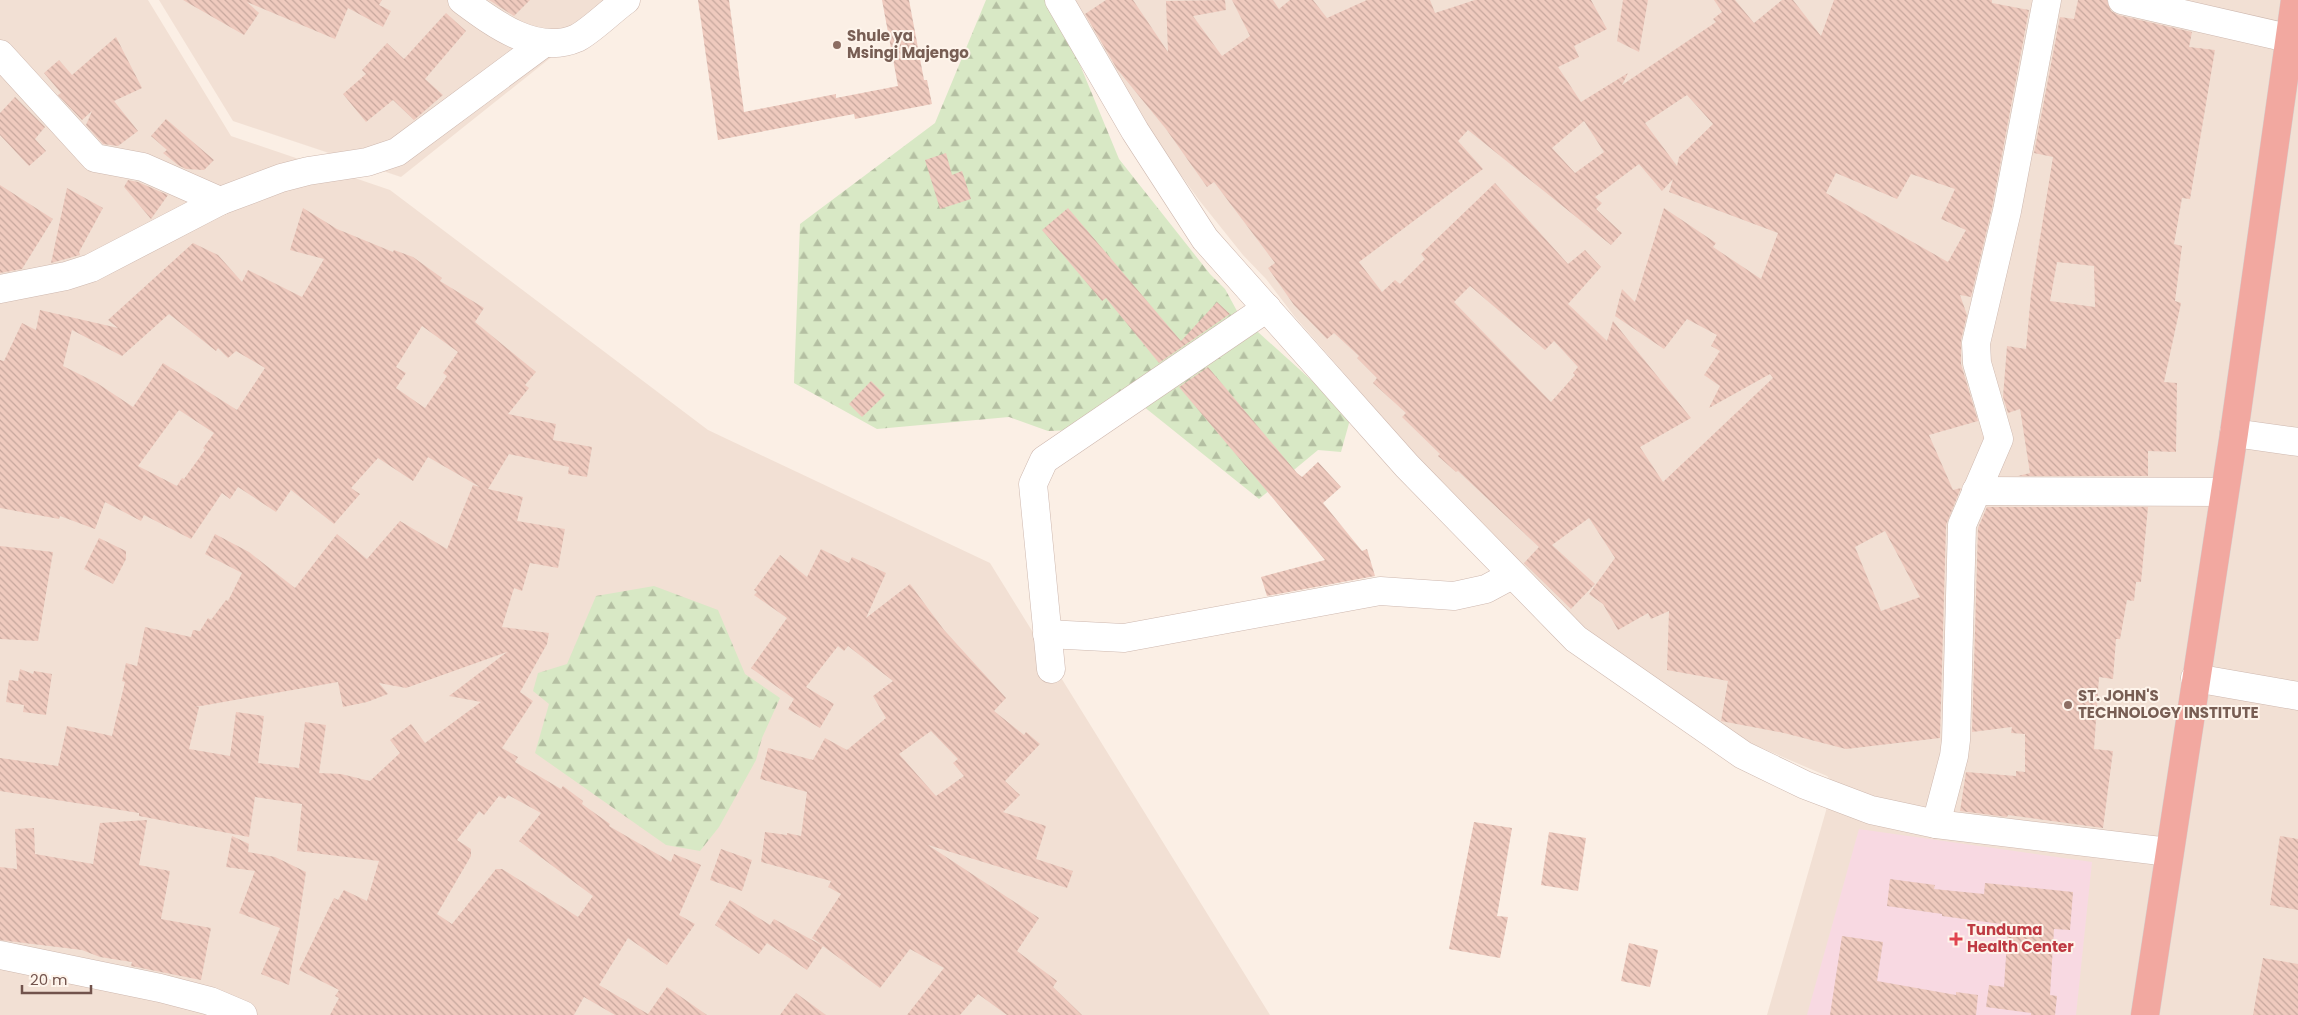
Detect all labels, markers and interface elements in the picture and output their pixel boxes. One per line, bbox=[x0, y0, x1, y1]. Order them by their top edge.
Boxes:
place label: Shule ya Msingi Majengo bbox=[847, 25, 969, 63]
marker: Shule ya Msingi Majengo bbox=[831, 39, 843, 51]
place label: ST. JOHN'S TECHNOLOGY INSTITUTE bbox=[2078, 685, 2259, 723]
marker: ST. JOHN'S TECHNOLOGY INSTITUTE bbox=[2062, 699, 2074, 711]
place label: Tunduma Health Center bbox=[1967, 919, 2074, 957]
marker: Tunduma Health Center bbox=[1949, 932, 1963, 946]
scale bar bbox=[22, 962, 91, 994]
text: 20 m bbox=[30, 969, 68, 990]

